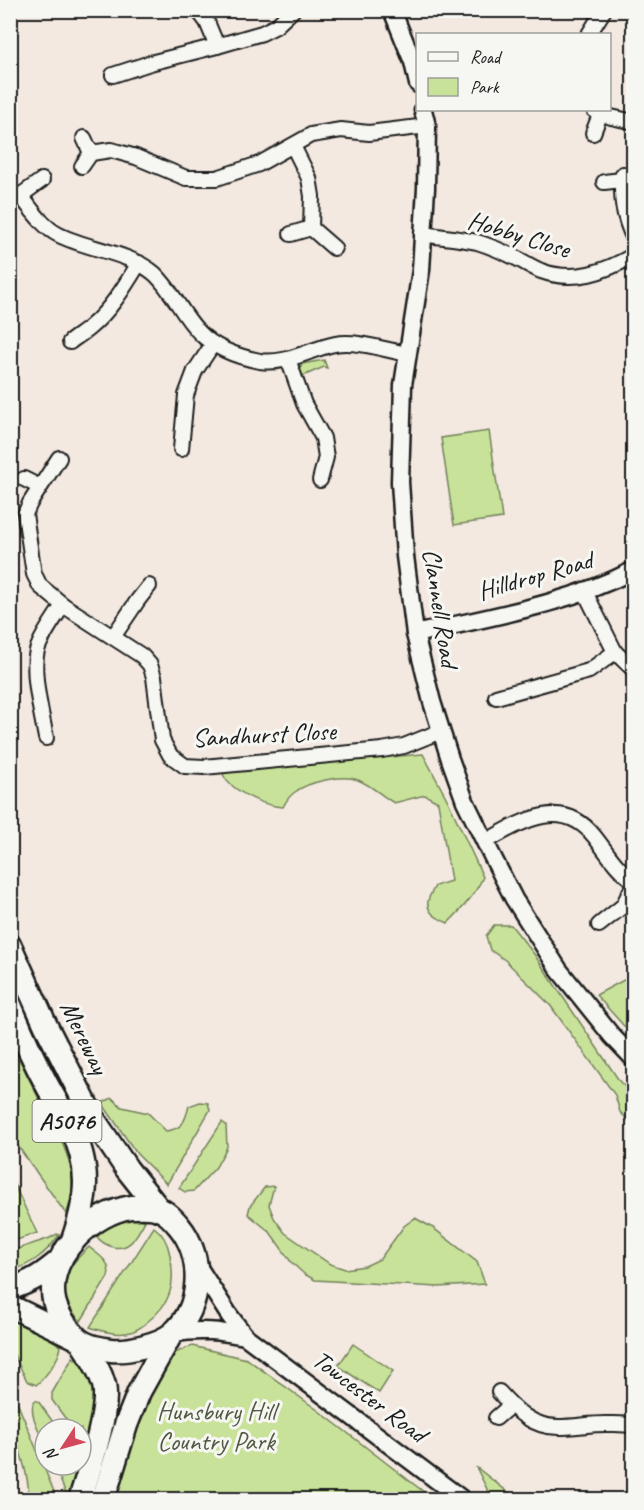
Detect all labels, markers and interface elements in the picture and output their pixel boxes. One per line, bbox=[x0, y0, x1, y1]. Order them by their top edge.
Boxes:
legend bbox=[416, 33, 611, 111]
text: Road bbox=[470, 46, 503, 68]
text: Park bbox=[470, 76, 500, 98]
street label: Hobby Close bbox=[464, 203, 575, 266]
street label: Hilldrop Road bbox=[474, 542, 600, 608]
street label: Clannell Road bbox=[415, 546, 467, 673]
street label: Sandhurst Close bbox=[192, 714, 338, 755]
street label: Mereway bbox=[53, 995, 117, 1081]
road number: A5076 bbox=[32, 1100, 101, 1142]
street label: Towcester Road bbox=[306, 1343, 436, 1452]
park label: Hunsbury Hill Country Park bbox=[157, 1395, 280, 1458]
north arrow bbox=[33, 1417, 93, 1477]
text: N bbox=[39, 1443, 63, 1465]

